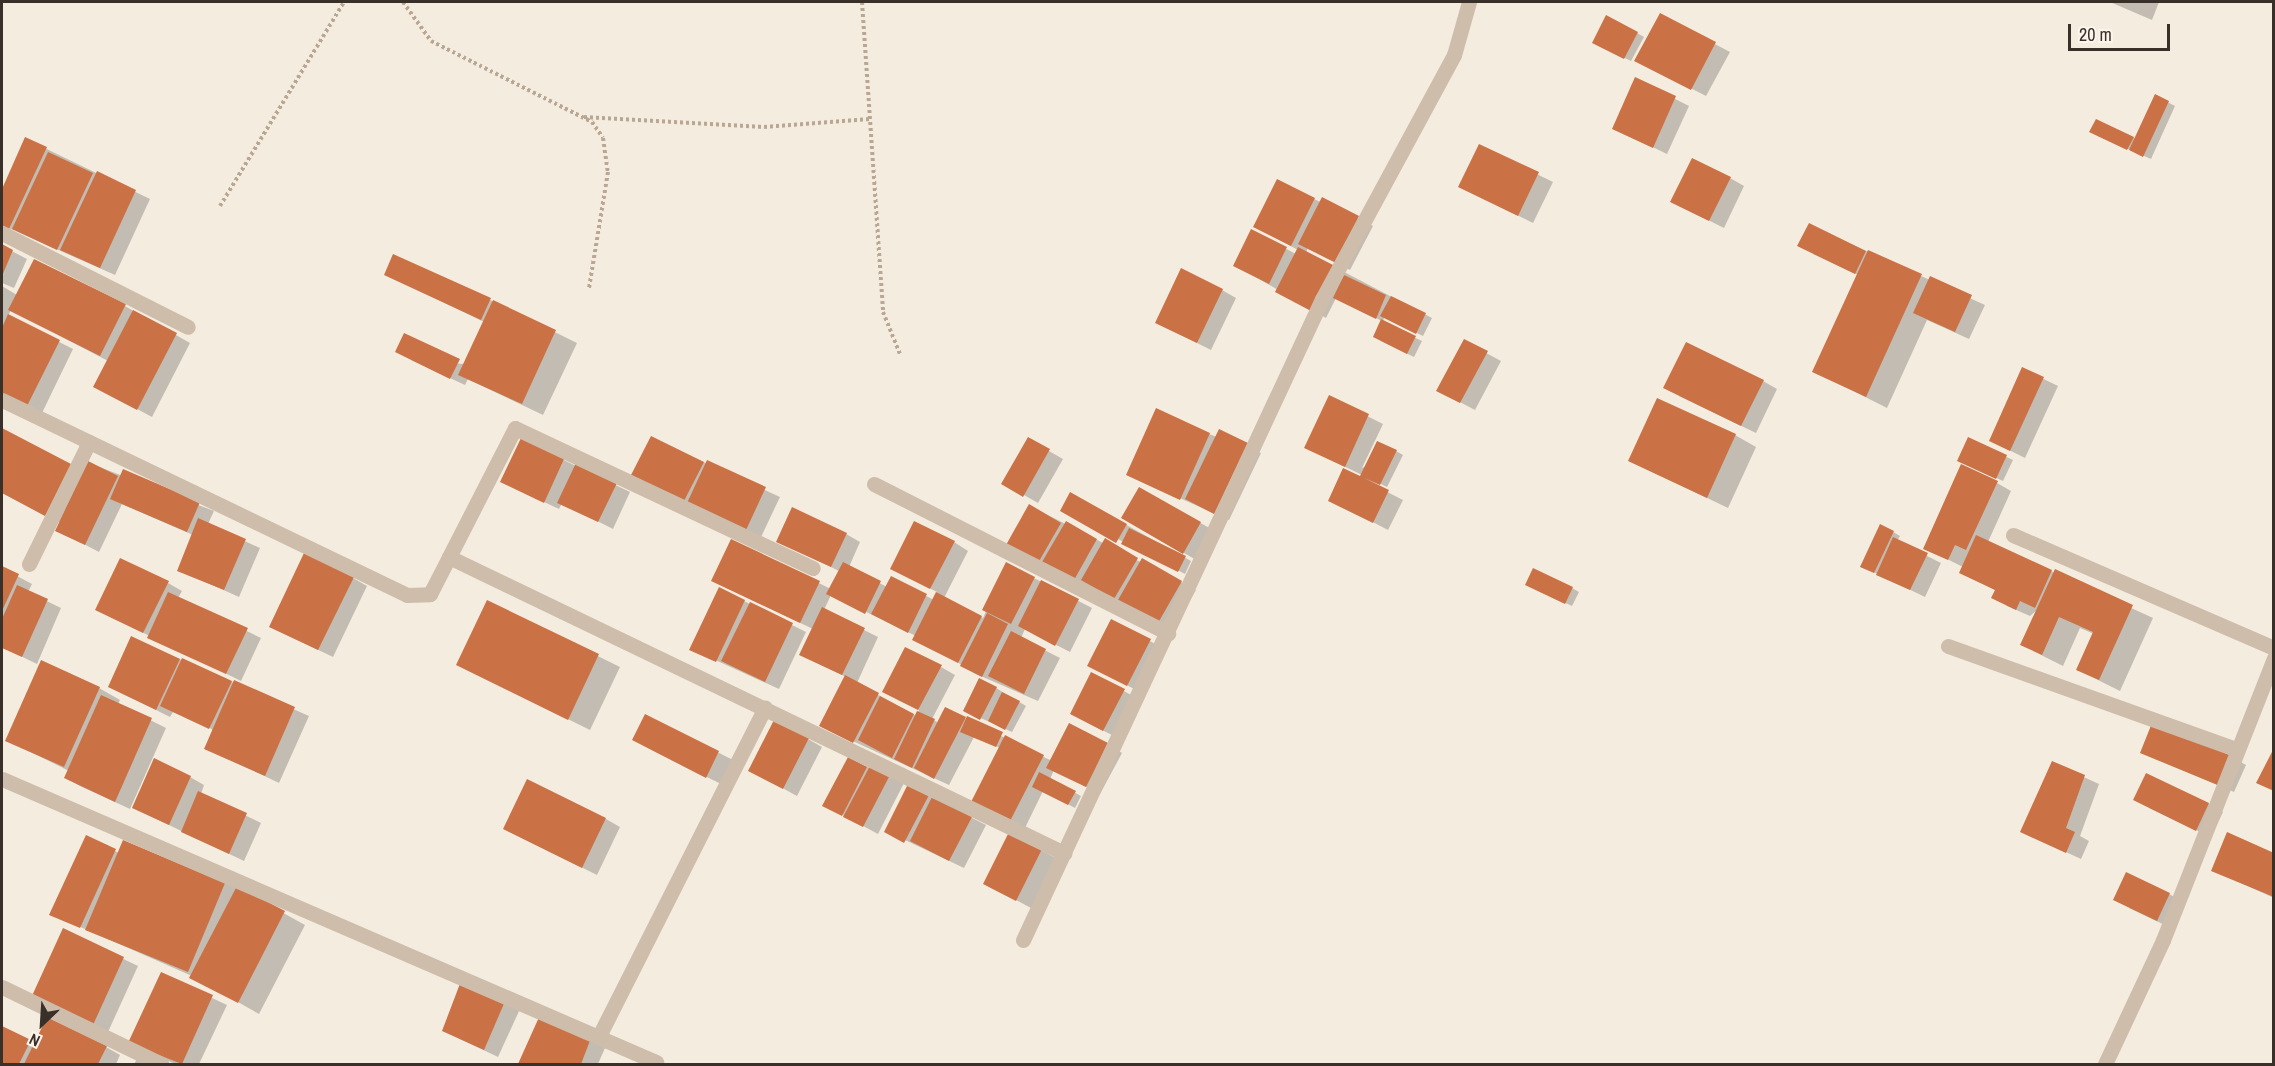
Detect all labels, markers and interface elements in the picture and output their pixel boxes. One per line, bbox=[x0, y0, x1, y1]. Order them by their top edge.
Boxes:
scale bar bbox=[2071, 12, 2173, 50]
text: 20 m bbox=[2079, 22, 2112, 47]
north arrow bbox=[12, 994, 72, 1054]
text: N bbox=[25, 1028, 43, 1052]

